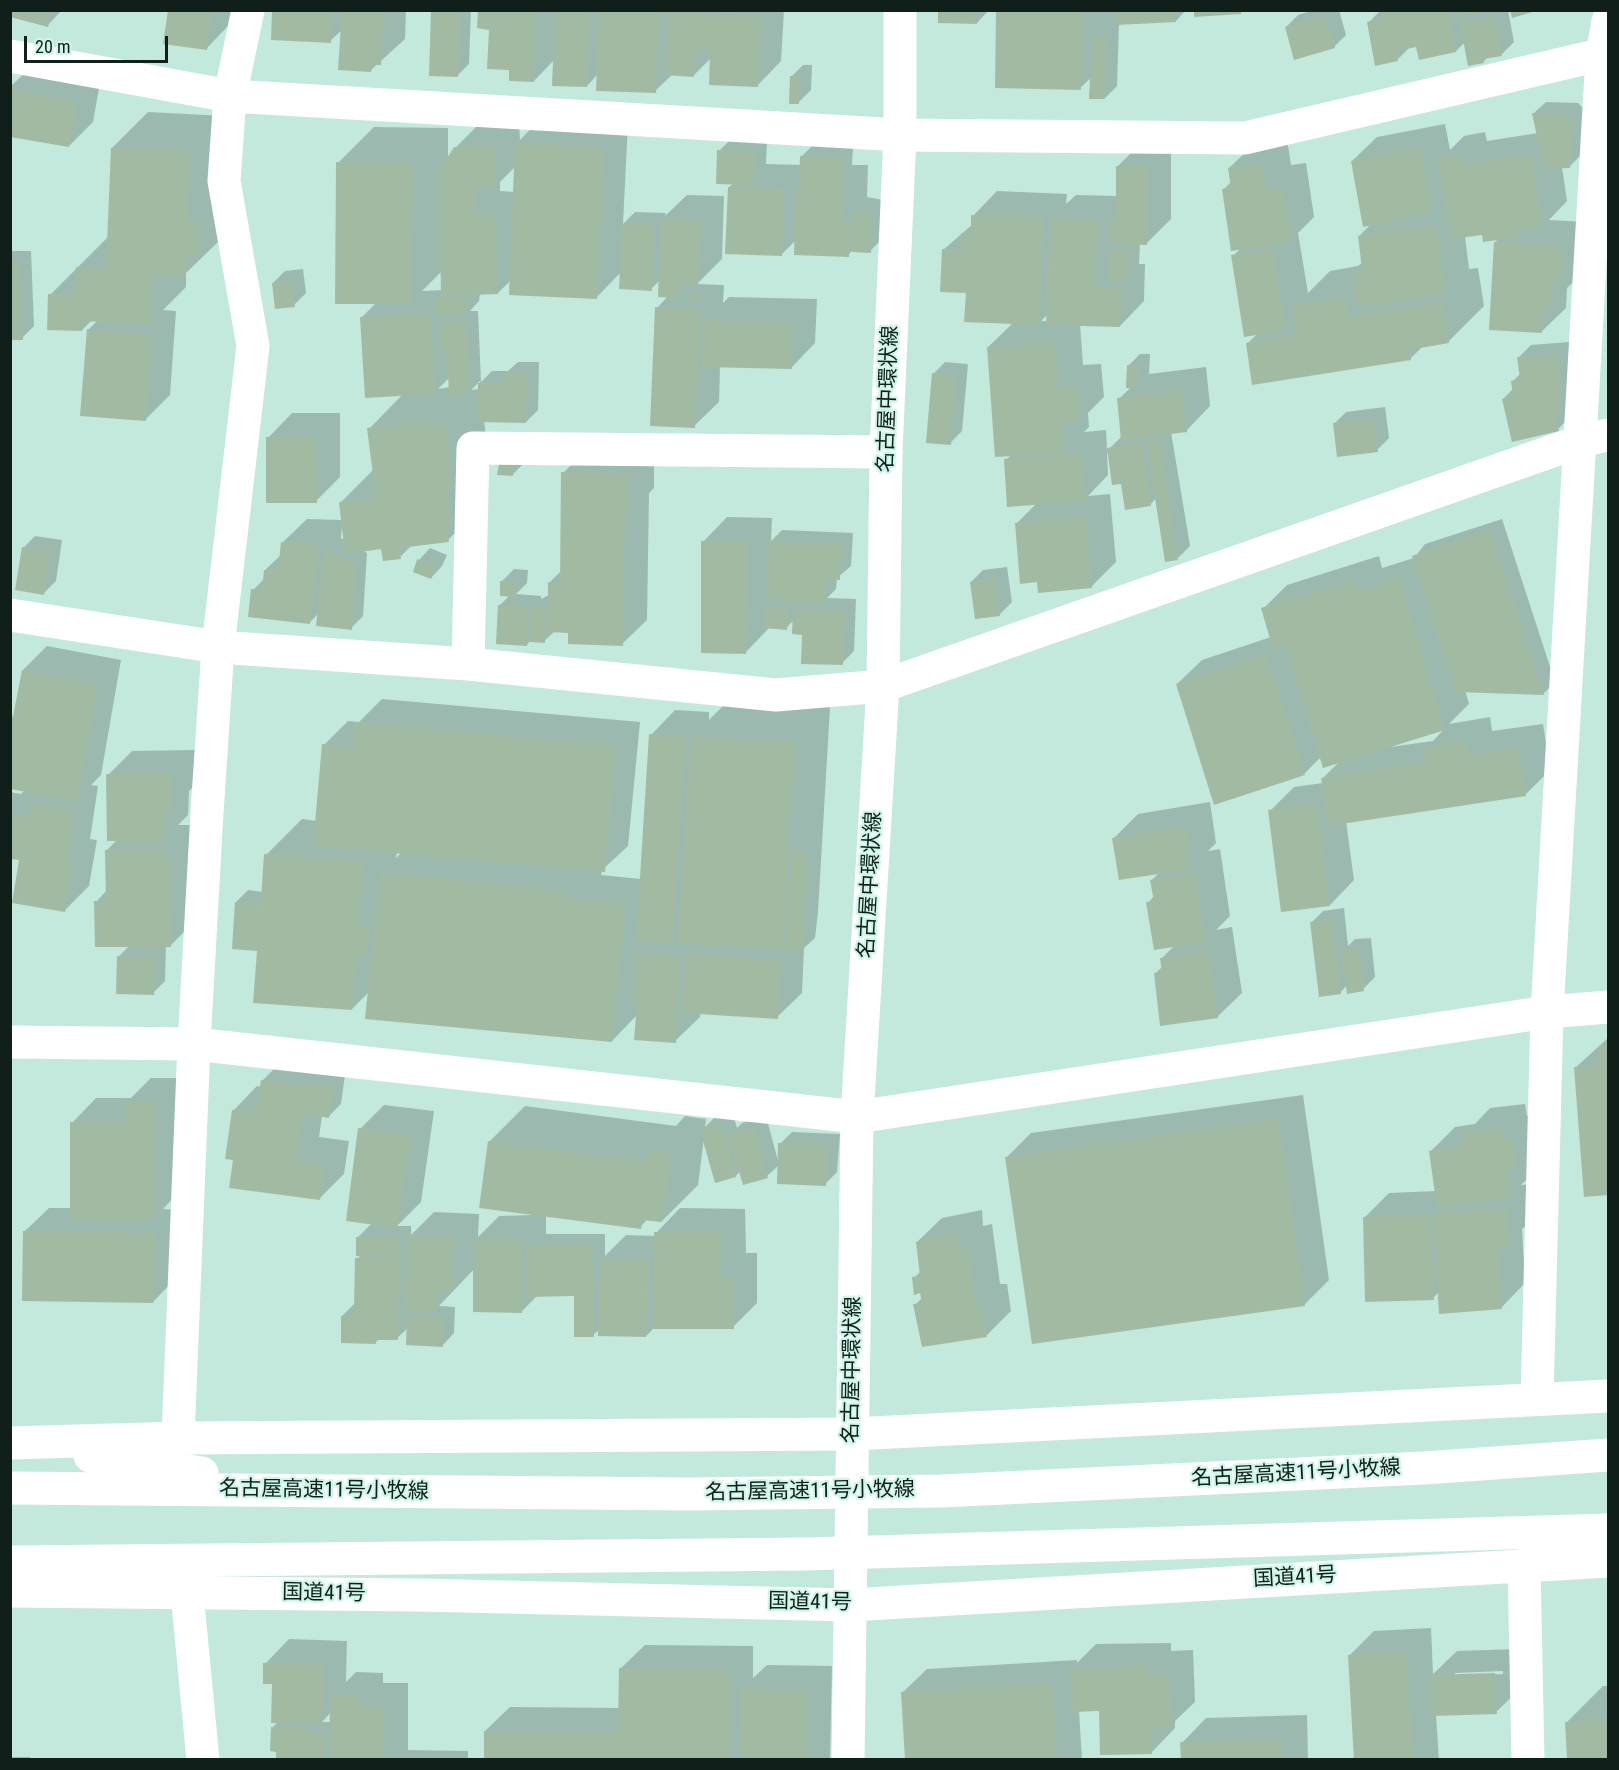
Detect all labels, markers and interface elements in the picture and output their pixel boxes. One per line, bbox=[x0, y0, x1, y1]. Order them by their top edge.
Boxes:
scale bar bbox=[27, 24, 171, 62]
text: 20 m bbox=[35, 36, 70, 57]
street label: 名古屋中環状線 bbox=[874, 325, 904, 473]
street label: 名古屋中環状線 bbox=[855, 811, 887, 959]
street label: 名古屋中環状線 bbox=[839, 1296, 867, 1444]
street label: 名古屋高速11号小牧線 bbox=[1191, 1456, 1401, 1492]
street label: 名古屋高速11号小牧線 bbox=[219, 1477, 429, 1505]
street label: 名古屋高速11号小牧線 bbox=[705, 1478, 915, 1506]
street label: 国道41号 bbox=[1253, 1563, 1337, 1593]
street label: 国道41号 bbox=[282, 1581, 366, 1607]
street label: 国道41号 bbox=[768, 1590, 852, 1616]

